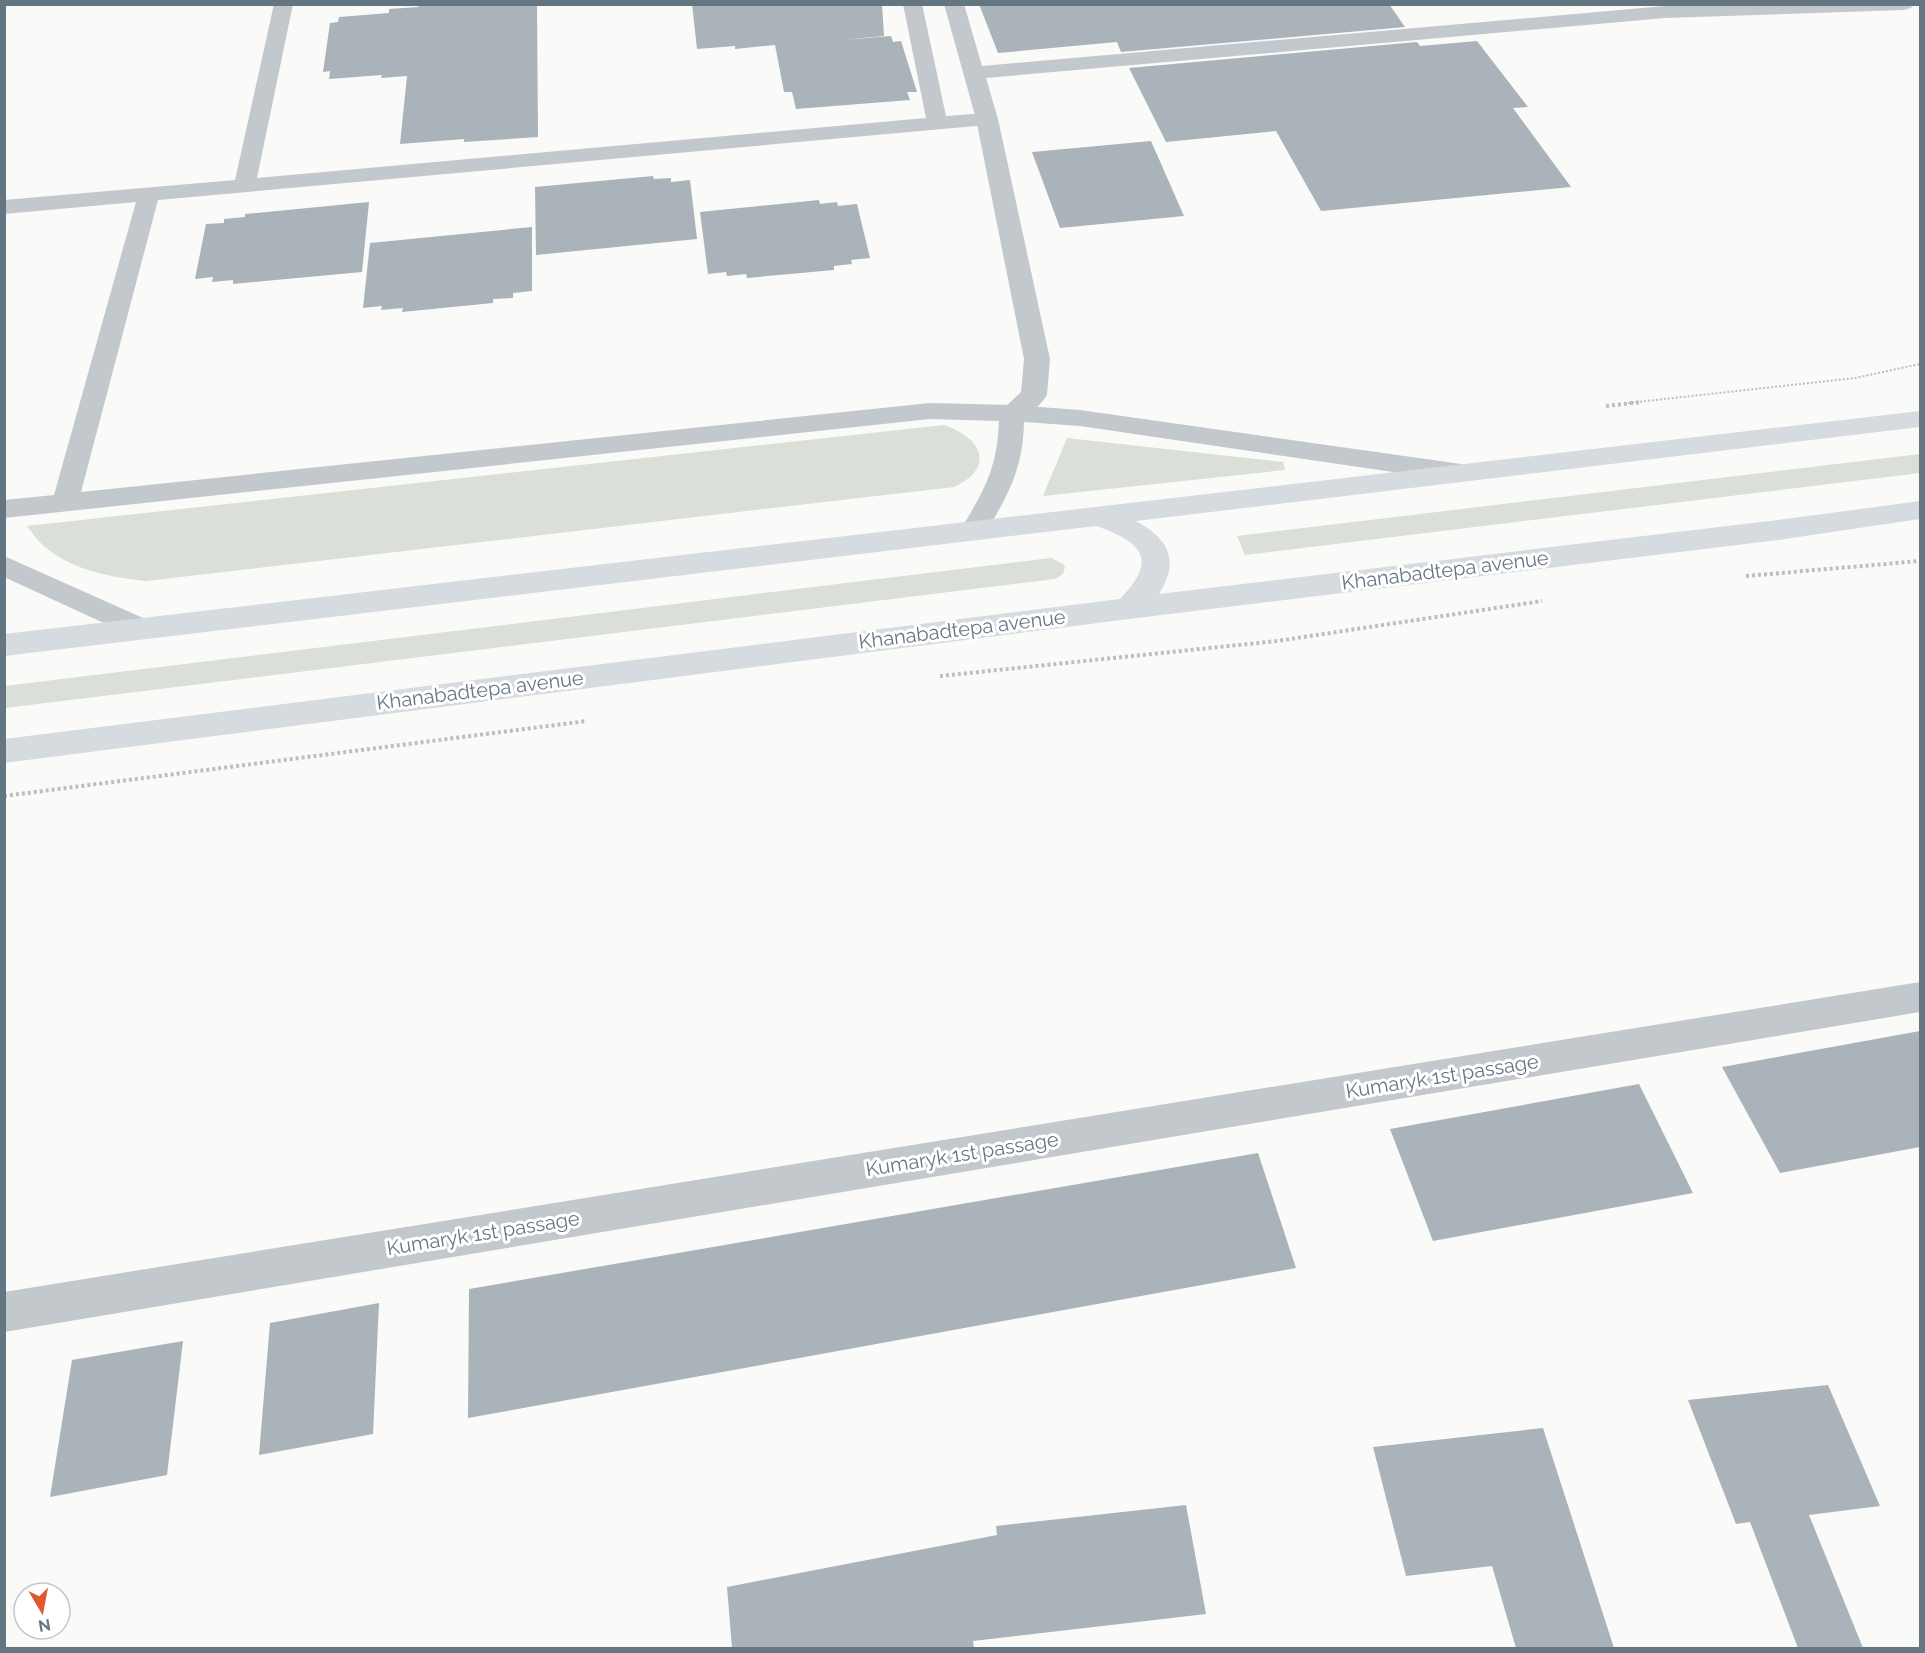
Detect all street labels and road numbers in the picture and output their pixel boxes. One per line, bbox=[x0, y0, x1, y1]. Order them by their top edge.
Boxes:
street label: Khanabadtepa avenue bbox=[1340, 545, 1550, 595]
street label: Khanabadtepa avenue bbox=[857, 604, 1067, 654]
street label: Khanabadtepa avenue bbox=[375, 665, 585, 715]
street label: Kumaryk 1st passage bbox=[1344, 1049, 1540, 1103]
street label: Kumaryk 1st passage bbox=[864, 1127, 1060, 1181]
street label: Kumaryk 1st passage bbox=[385, 1206, 581, 1260]

